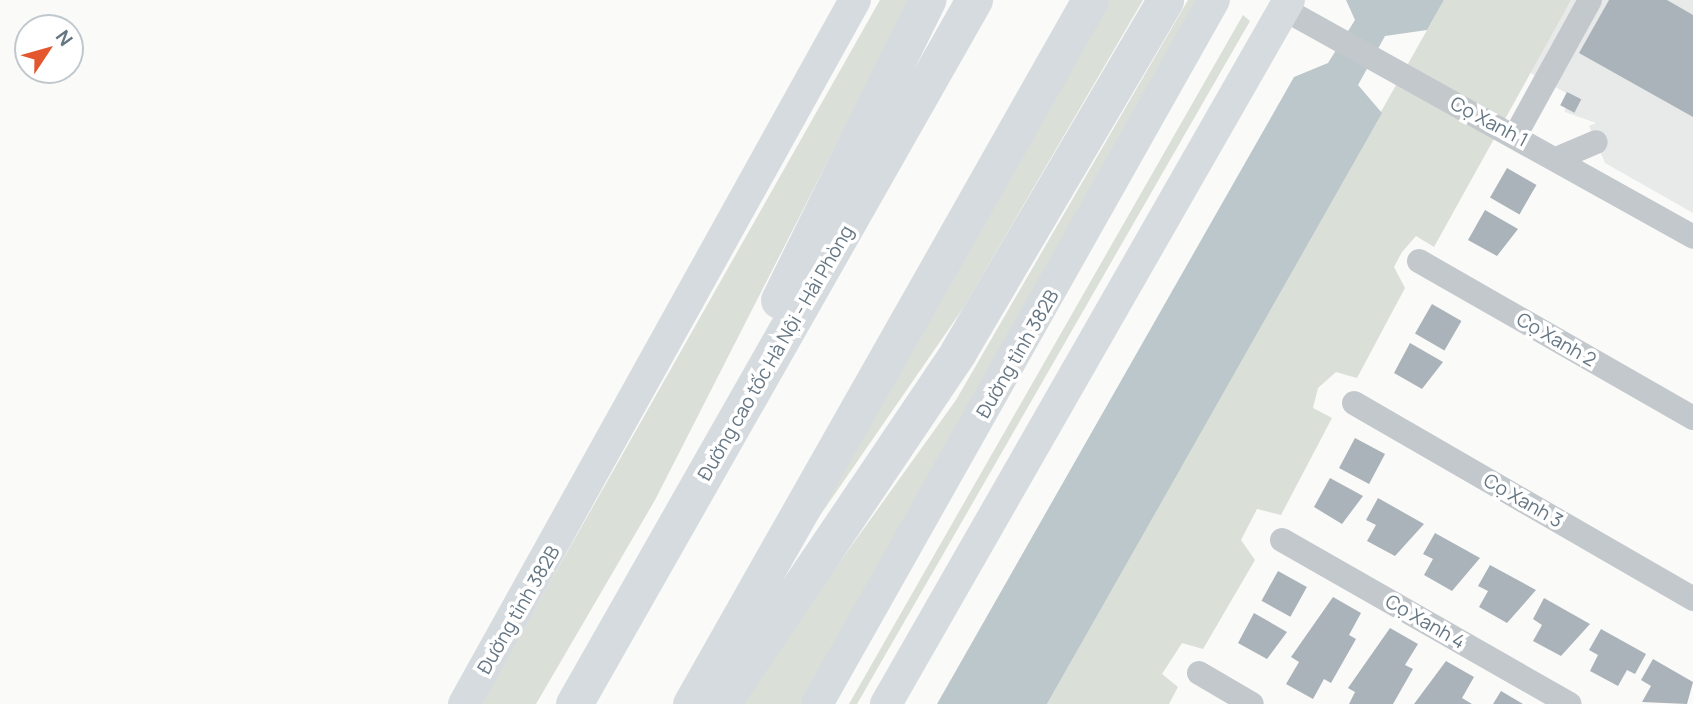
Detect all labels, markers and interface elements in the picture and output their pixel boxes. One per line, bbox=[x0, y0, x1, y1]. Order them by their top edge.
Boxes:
north arrow bbox=[14, 14, 84, 84]
text: N bbox=[50, 25, 79, 51]
street label: Cọ Xanh 1 bbox=[1446, 92, 1532, 152]
street label: Đường cao tốc Hà Nội - Hải Phòng bbox=[693, 221, 859, 485]
street label: Đường tỉnh 382B bbox=[972, 286, 1064, 422]
street label: Cọ Xanh 2 bbox=[1512, 308, 1600, 372]
street label: Cọ Xanh 3 bbox=[1479, 469, 1567, 533]
street label: Đường tỉnh 382B bbox=[473, 542, 565, 678]
street label: Cọ Xanh 4 bbox=[1381, 590, 1469, 654]

